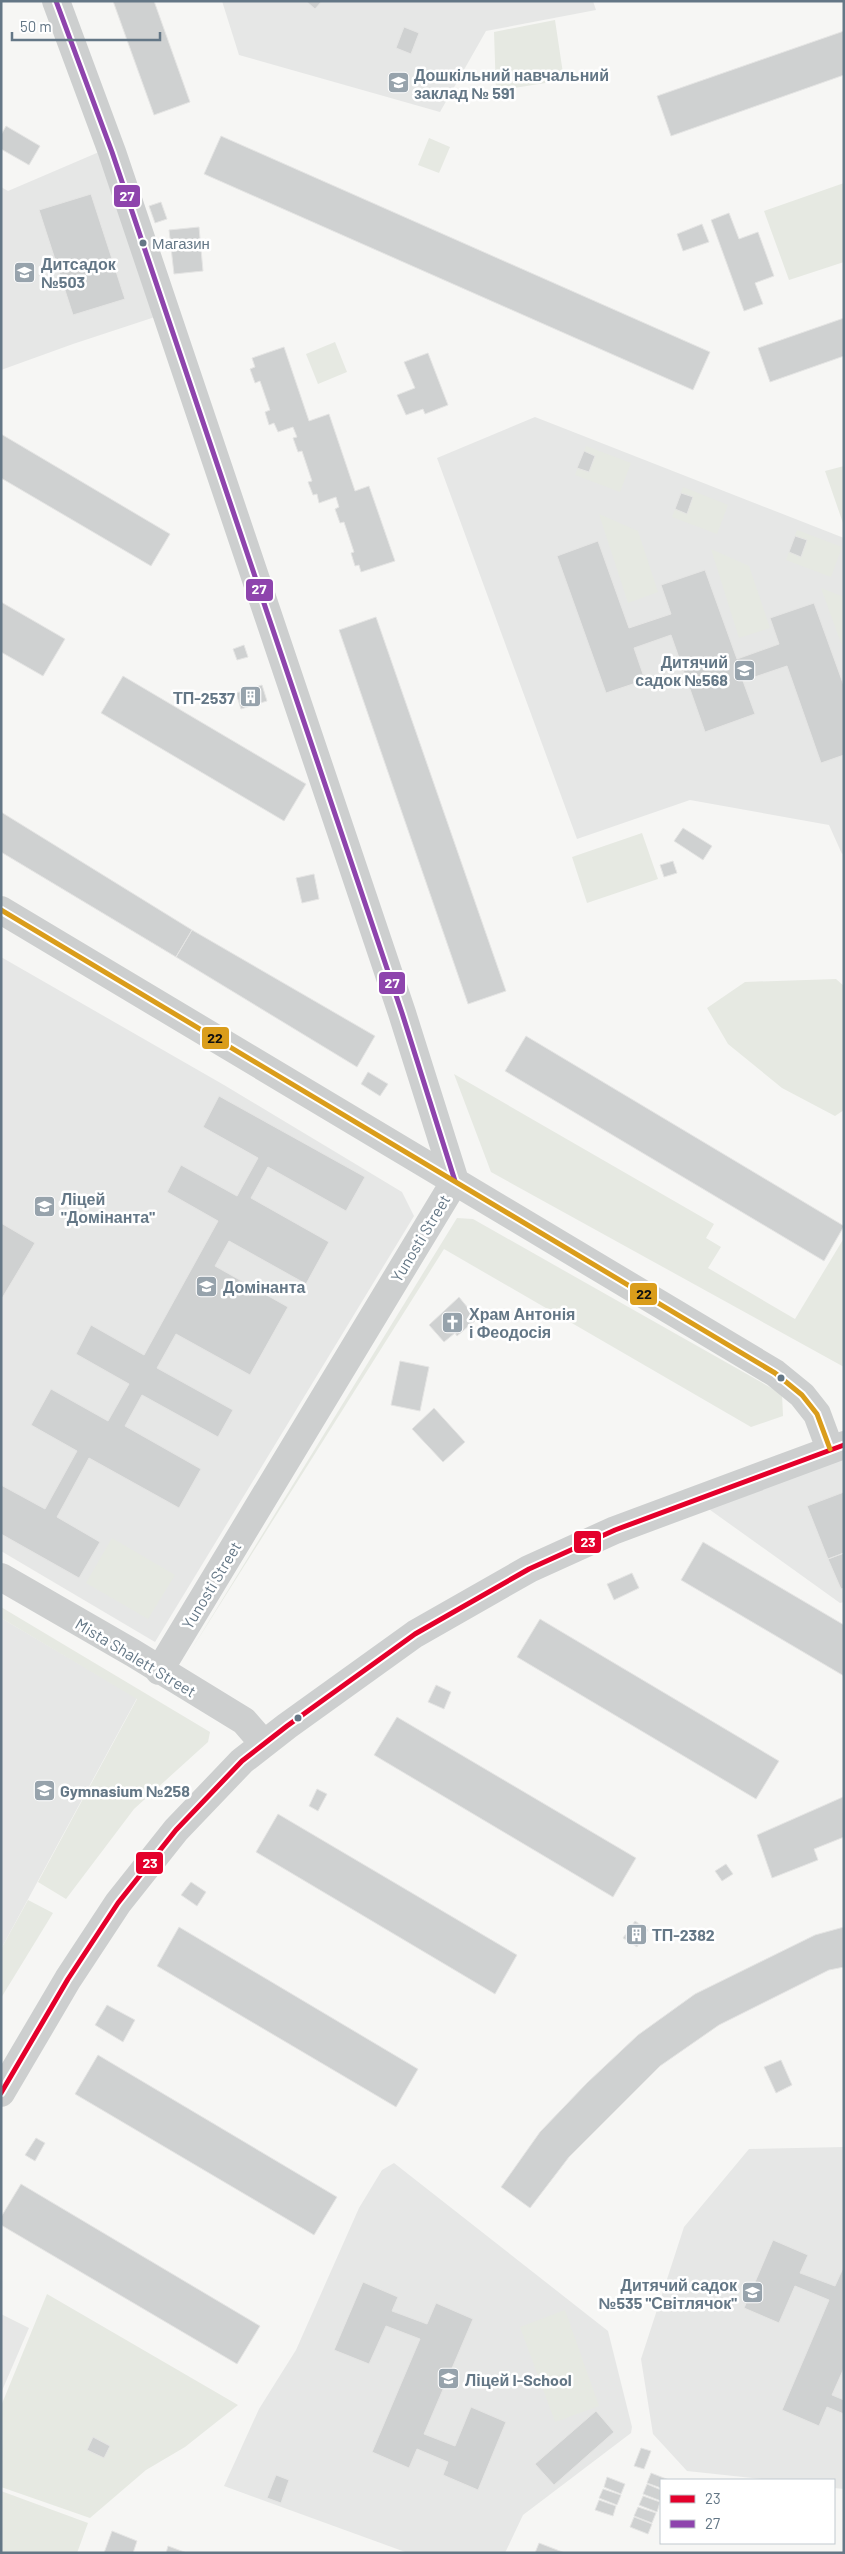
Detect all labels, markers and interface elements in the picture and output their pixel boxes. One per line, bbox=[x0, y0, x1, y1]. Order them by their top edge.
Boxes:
scale bar bbox=[12, 10, 160, 42]
text: 50 m bbox=[20, 17, 52, 35]
place label: Дошкільний навчальний заклад № 591 bbox=[414, 65, 609, 102]
school or university icon: Дошкільний навчальний заклад № 591 bbox=[386, 71, 410, 95]
line badge: 27 bbox=[113, 184, 141, 208]
text: 27 bbox=[120, 187, 134, 204]
place label: Магазин bbox=[152, 234, 210, 252]
marker: Магазин bbox=[138, 238, 148, 248]
place label: Дитсадок №503 bbox=[41, 254, 117, 291]
school or university icon: Дитсадок №503 bbox=[13, 260, 37, 284]
line badge: 27 bbox=[245, 578, 274, 602]
text: 27 bbox=[252, 580, 266, 597]
place label: Дитячий садок №568 bbox=[635, 652, 728, 689]
school or university icon: Дитячий садок №568 bbox=[732, 658, 756, 682]
building icon: ТП-2537 bbox=[239, 685, 263, 709]
place label: ТП-2537 bbox=[173, 688, 235, 707]
line badge: 27 bbox=[378, 971, 406, 995]
text: 27 bbox=[385, 974, 399, 991]
line badge: 22 bbox=[201, 1026, 230, 1050]
text: 22 bbox=[207, 1029, 223, 1046]
place label: Ліцей "Домінанта" bbox=[61, 1189, 155, 1226]
street label: Yunosti Street bbox=[386, 1191, 454, 1285]
school or university icon: Ліцей "Домінанта" bbox=[33, 1195, 57, 1219]
school or university icon: Домінанта bbox=[195, 1274, 219, 1298]
place label: Домінанта bbox=[223, 1277, 306, 1296]
line badge: 22 bbox=[629, 1282, 658, 1306]
text: 22 bbox=[636, 1285, 652, 1302]
place label: Храм Антонія і Феодосія bbox=[469, 1304, 575, 1341]
church icon: Храм Антонія і Феодосія bbox=[441, 1310, 465, 1334]
unlabelled marker bbox=[776, 1373, 786, 1383]
line badge: 23 bbox=[573, 1530, 602, 1554]
text: 23 bbox=[580, 1533, 596, 1550]
street label: Yunosti Street bbox=[177, 1538, 245, 1632]
street label: Mista Shalett Street bbox=[72, 1614, 200, 1700]
unlabelled marker bbox=[293, 1713, 303, 1723]
school or university icon: Gymnasium №258 bbox=[32, 1778, 56, 1802]
place label: Gymnasium №258 bbox=[60, 1781, 190, 1800]
line badge: 23 bbox=[135, 1851, 164, 1875]
text: 23 bbox=[142, 1854, 158, 1871]
building icon: ТП-2382 bbox=[624, 1922, 648, 1946]
place label: ТП-2382 bbox=[652, 1925, 715, 1944]
place label: Дитячий садок №535 "Світлячок" bbox=[599, 2275, 738, 2312]
school or university icon: Дитячий садок №535 "Світлячок" bbox=[741, 2281, 765, 2305]
school or university icon: Ліцей I-School bbox=[437, 2367, 461, 2391]
place label: Ліцей I-School bbox=[465, 2370, 572, 2389]
legend bbox=[660, 2479, 835, 2544]
text: 23 bbox=[705, 2489, 721, 2507]
text: 27 bbox=[705, 2514, 720, 2532]

